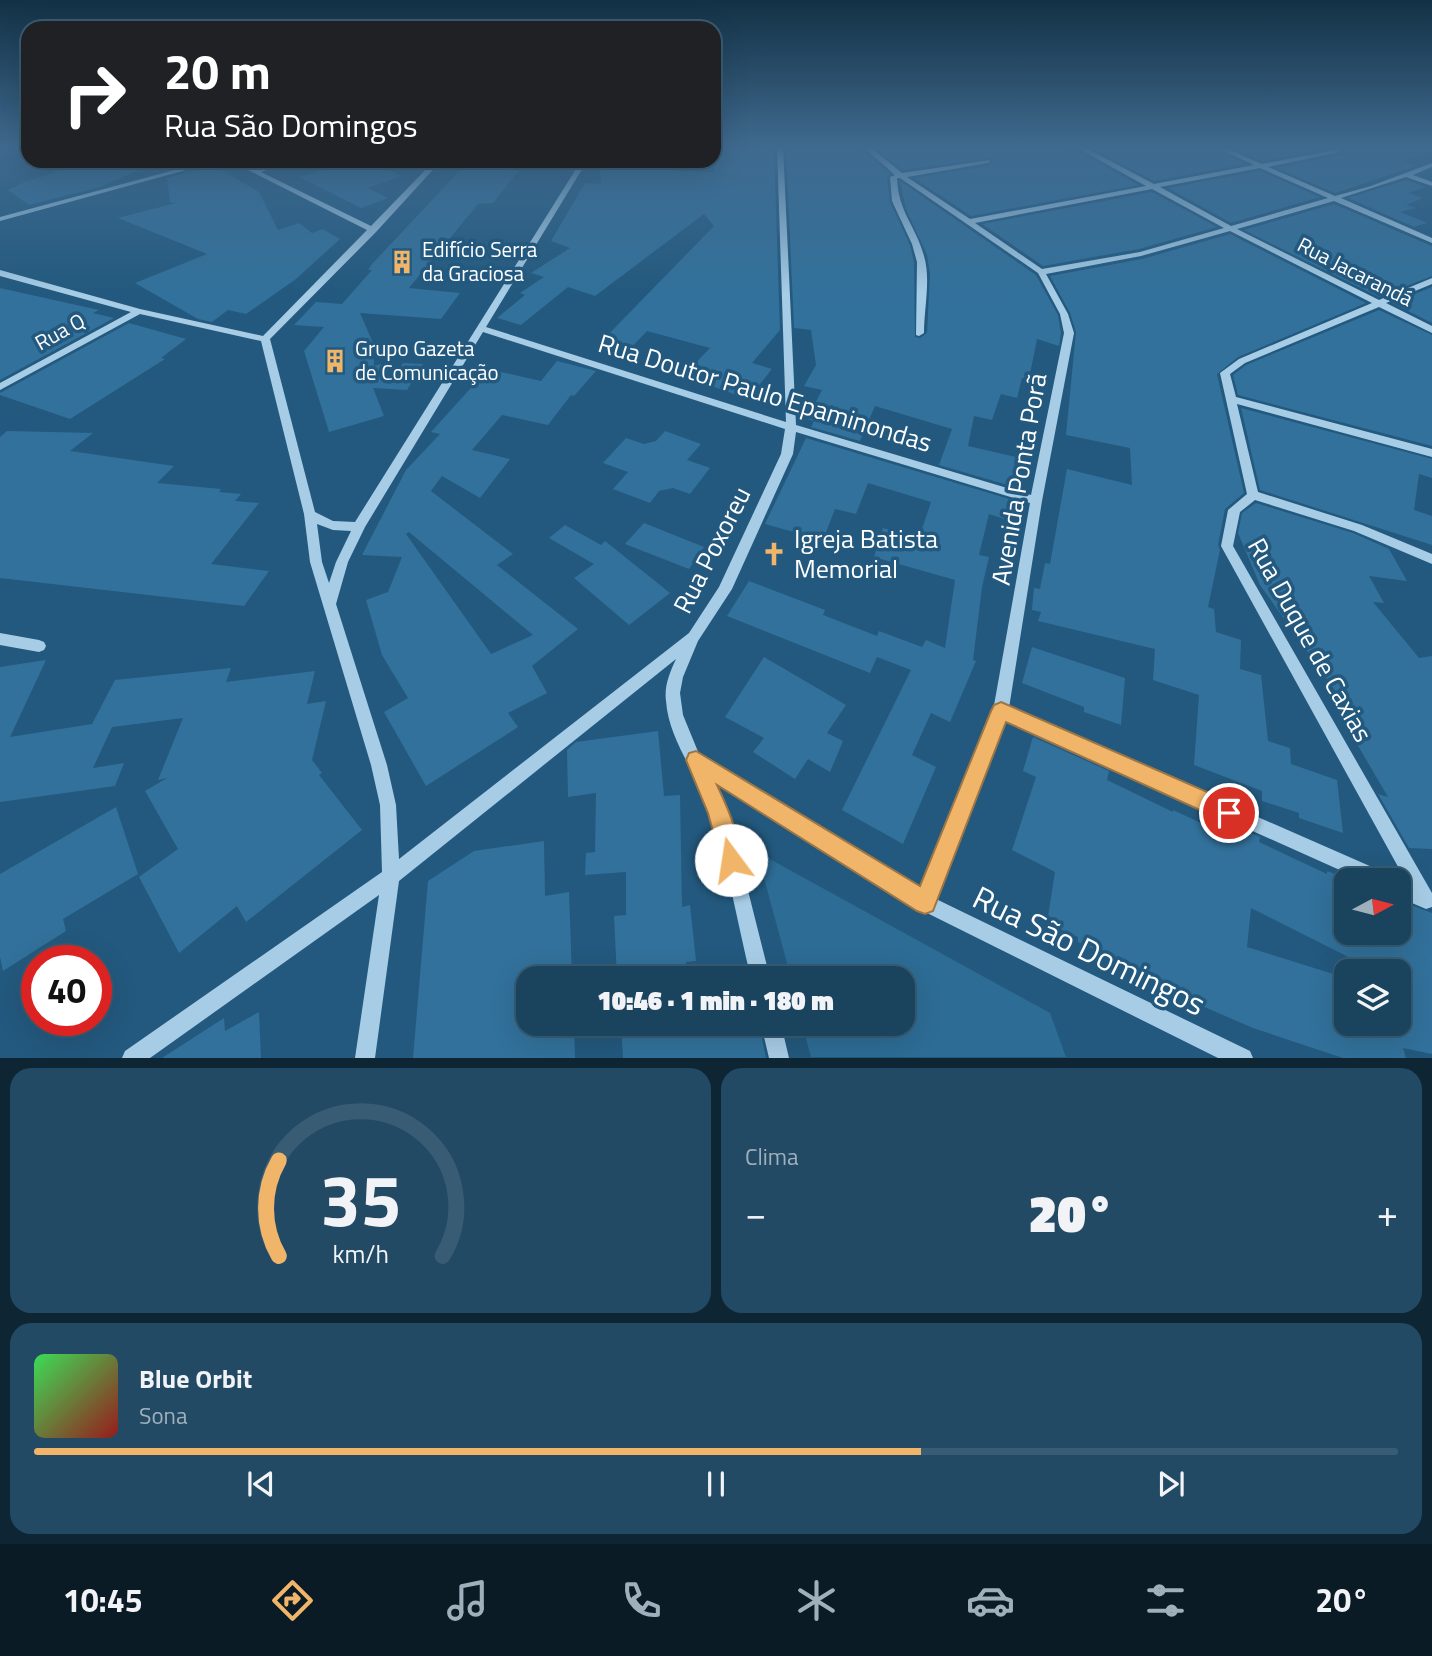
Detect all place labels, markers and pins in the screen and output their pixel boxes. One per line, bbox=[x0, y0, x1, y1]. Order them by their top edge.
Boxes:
place label: Edifício Serra da Graciosa bbox=[422, 233, 538, 289]
building icon: Edifício Serra da Graciosa bbox=[388, 248, 416, 276]
place label: Grupo Gazeta de Comunicação bbox=[355, 332, 499, 388]
building icon: Grupo Gazeta de Comunicação bbox=[321, 347, 349, 375]
place label: Igreja Batista Memorial bbox=[794, 519, 938, 588]
church icon: Igreja Batista Memorial bbox=[760, 540, 788, 568]
pin bbox=[1199, 783, 1259, 843]

